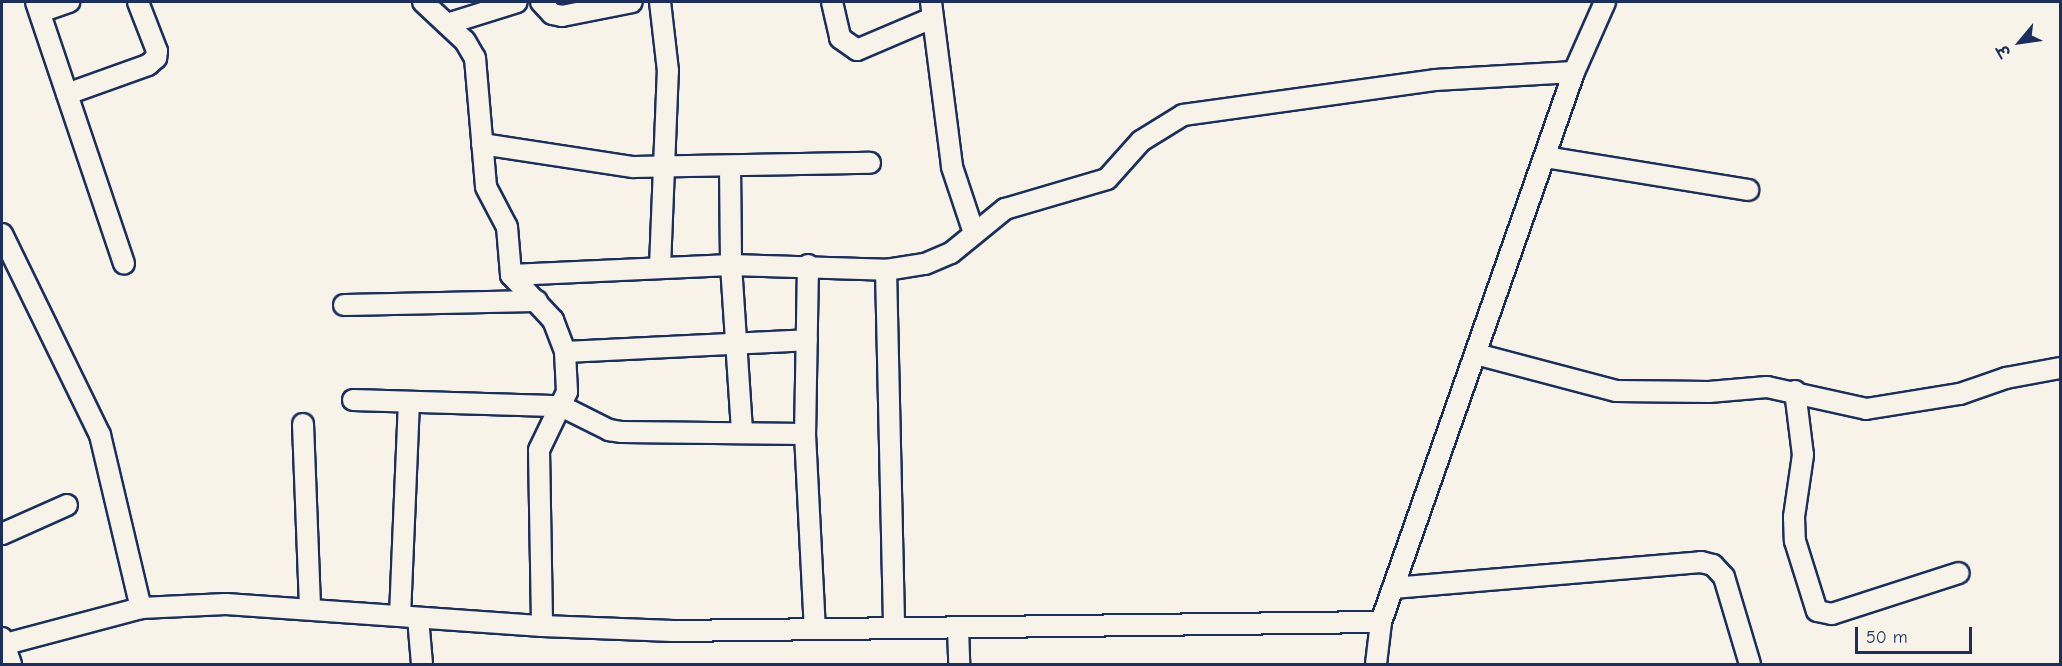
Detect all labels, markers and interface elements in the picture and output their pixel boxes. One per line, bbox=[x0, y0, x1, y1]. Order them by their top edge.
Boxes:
north arrow bbox=[1990, 12, 2050, 72]
text: उ bbox=[1994, 42, 2015, 60]
scale bar bbox=[1858, 615, 1975, 653]
text: 50 m bbox=[1866, 627, 1908, 648]

